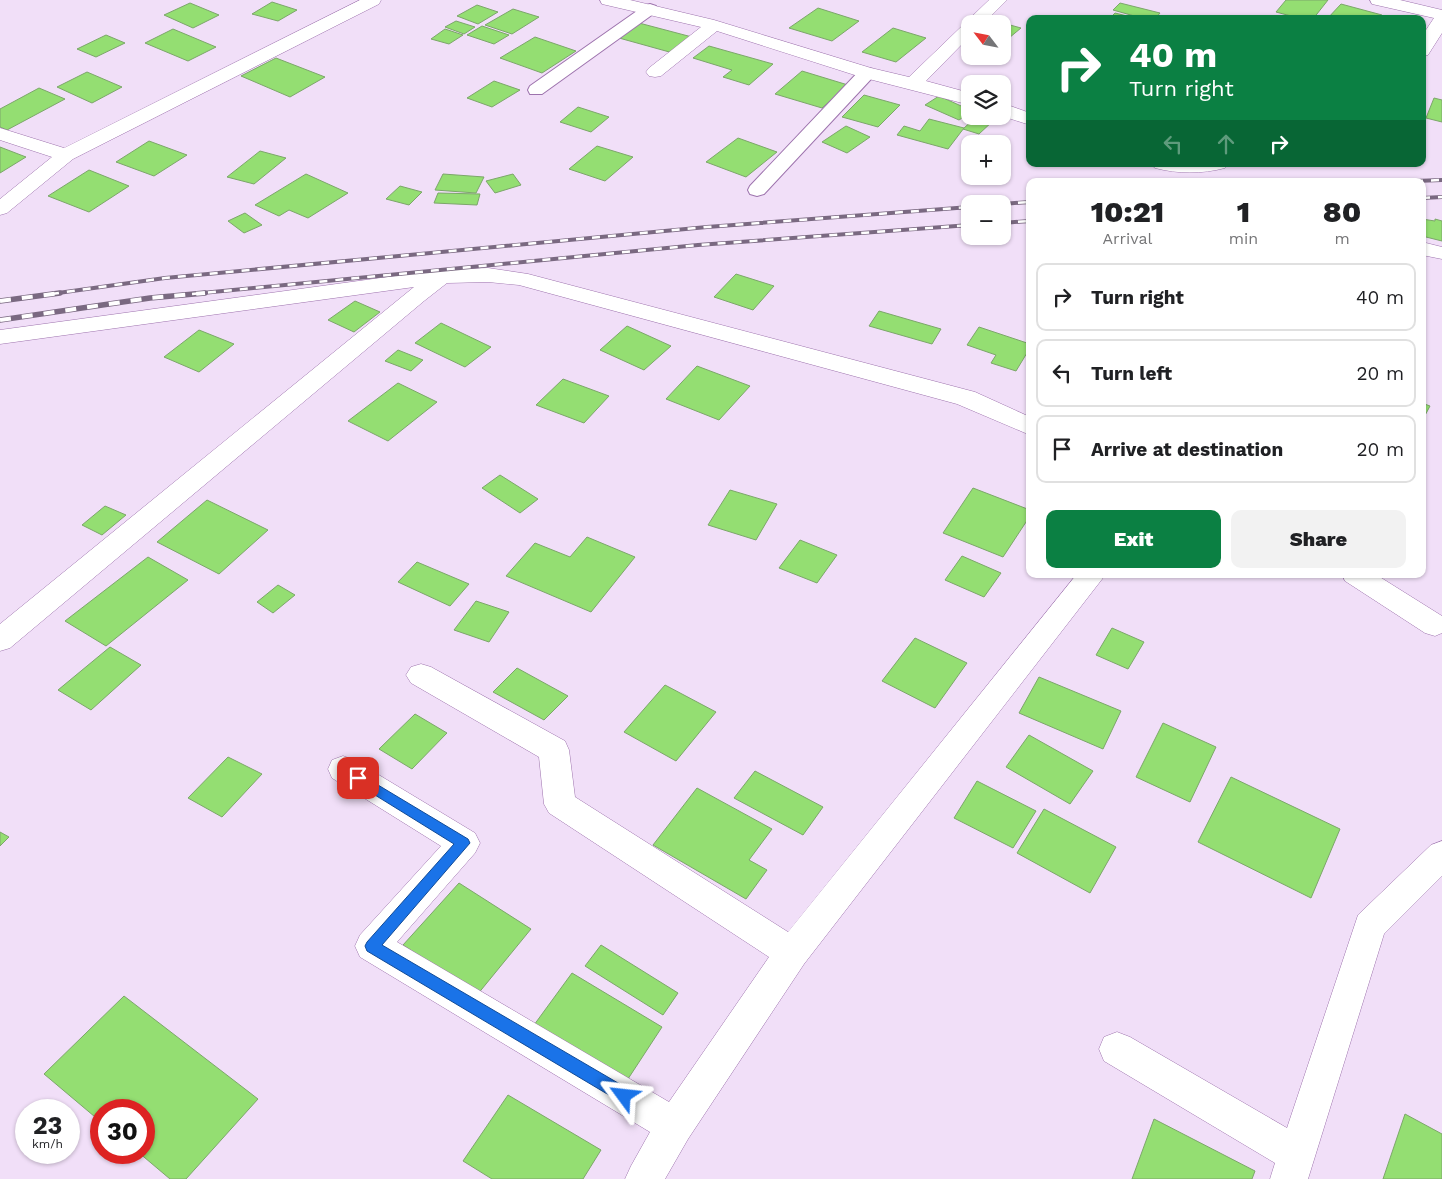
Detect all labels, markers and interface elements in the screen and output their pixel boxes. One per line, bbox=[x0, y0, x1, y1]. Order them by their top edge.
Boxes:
north arrow bbox=[961, 15, 1011, 65]
map controls bbox=[961, 15, 1011, 245]
text: 40 m bbox=[1129, 34, 1217, 76]
icon: right bbox=[1046, 35, 1111, 100]
button: layers bbox=[961, 75, 1011, 125]
text: Turn right bbox=[1129, 76, 1234, 101]
icon: left bbox=[1159, 130, 1187, 158]
icon: ahead bbox=[1212, 130, 1240, 158]
icon: right bbox=[1265, 130, 1293, 158]
button: + bbox=[961, 135, 1011, 185]
text: 10:21 bbox=[1091, 194, 1164, 229]
text: 1 bbox=[1237, 194, 1250, 229]
text: 80 bbox=[1323, 194, 1361, 229]
button: − bbox=[961, 195, 1011, 245]
text: Arrival bbox=[1102, 229, 1152, 248]
text: min bbox=[1229, 229, 1258, 248]
text: m bbox=[1334, 229, 1350, 248]
icon: right bbox=[1048, 283, 1076, 311]
text: Turn right bbox=[1091, 286, 1184, 309]
text: 40 m bbox=[1356, 286, 1404, 309]
icon: left bbox=[1048, 359, 1076, 387]
text: Turn left bbox=[1091, 362, 1172, 385]
text: 20 m bbox=[1357, 362, 1404, 385]
icon: arrive bbox=[1048, 435, 1076, 463]
text: Arrive at destination bbox=[1091, 438, 1283, 461]
text: 20 m bbox=[1357, 438, 1404, 461]
button: Exit bbox=[1046, 510, 1221, 568]
button: Share bbox=[1231, 510, 1406, 568]
pin bbox=[337, 757, 379, 799]
icon: arrive bbox=[344, 764, 372, 792]
position arrow bbox=[597, 1069, 649, 1121]
speed limit sign: 30 bbox=[90, 1099, 155, 1164]
text: 23 bbox=[33, 1111, 62, 1140]
text: km/h bbox=[32, 1137, 63, 1151]

